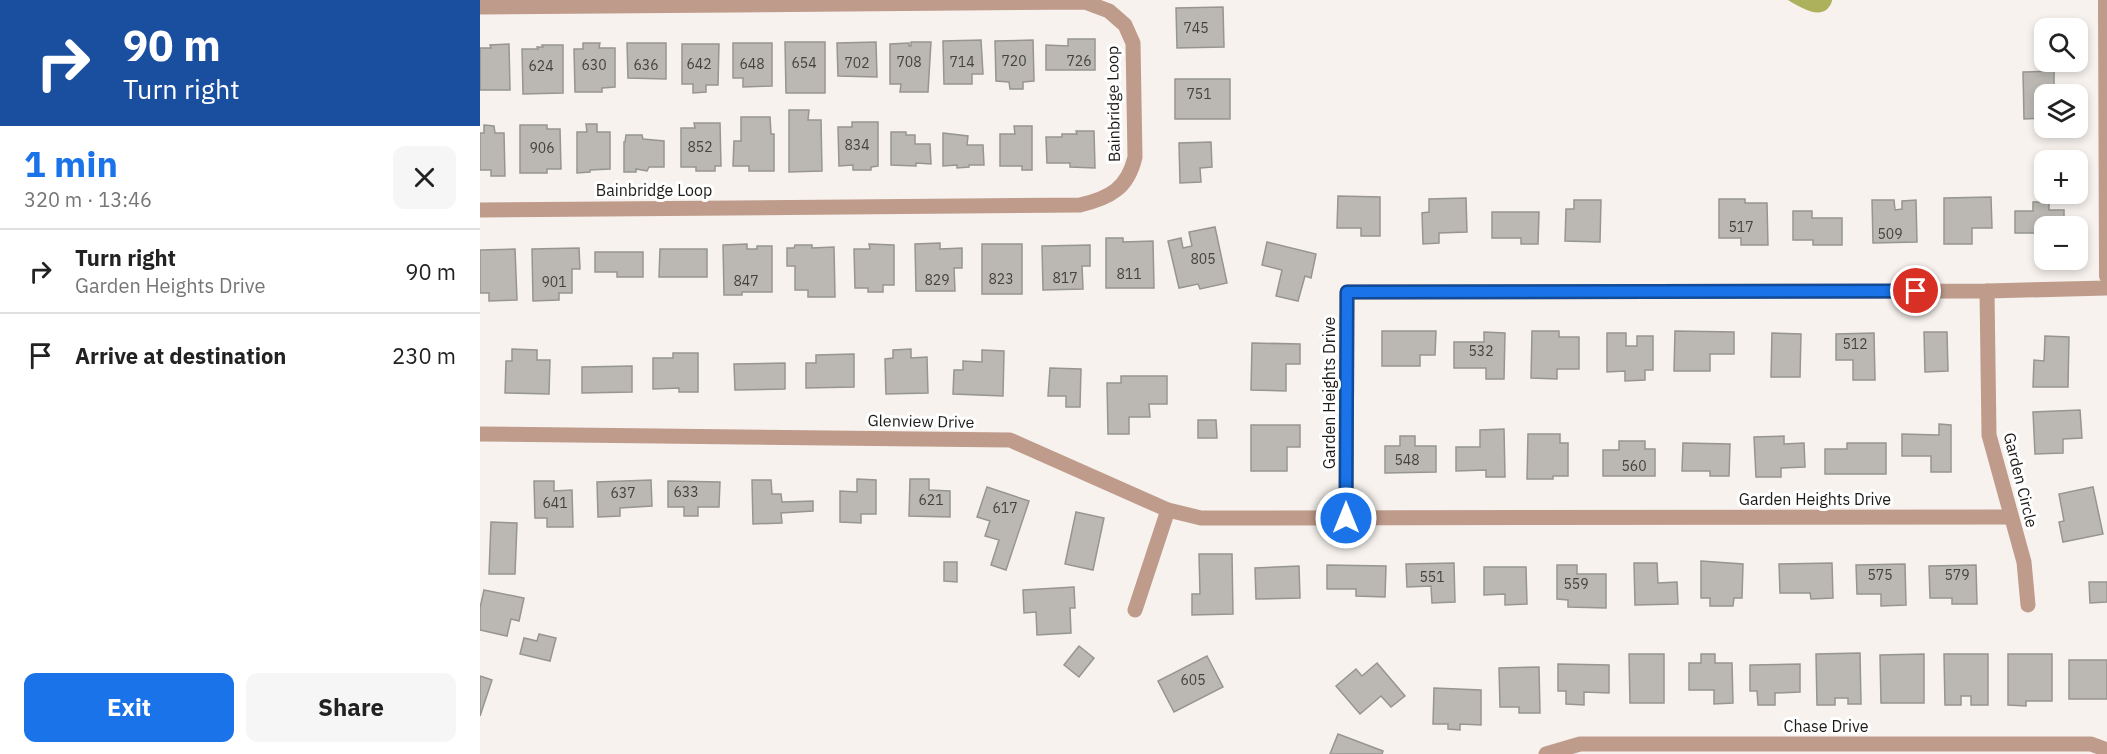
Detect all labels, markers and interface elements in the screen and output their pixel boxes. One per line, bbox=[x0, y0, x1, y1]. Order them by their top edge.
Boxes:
text: 90 m bbox=[123, 18, 221, 73]
map controls bbox=[2034, 18, 2088, 270]
button: search bbox=[2034, 18, 2088, 72]
house number: 745 bbox=[1183, 19, 1209, 37]
icon: right bbox=[24, 24, 102, 102]
street label: Bainbridge Loop bbox=[1102, 46, 1124, 162]
house number: 720 bbox=[1001, 52, 1027, 70]
house number: 726 bbox=[1066, 52, 1092, 70]
house number: 708 bbox=[896, 53, 922, 71]
house number: 714 bbox=[949, 53, 975, 71]
house number: 654 bbox=[791, 54, 817, 72]
house number: 702 bbox=[844, 54, 870, 72]
house number: 642 bbox=[686, 55, 712, 73]
house number: 648 bbox=[739, 55, 765, 73]
house number: 630 bbox=[581, 56, 607, 74]
house number: 636 bbox=[633, 56, 659, 74]
house number: 624 bbox=[528, 57, 554, 75]
text: Turn right bbox=[123, 71, 240, 106]
button: layers bbox=[2034, 84, 2088, 138]
house number: 751 bbox=[1186, 85, 1212, 103]
house number: 834 bbox=[844, 136, 870, 154]
house number: 852 bbox=[687, 138, 713, 156]
house number: 906 bbox=[529, 139, 555, 157]
text: 1 min bbox=[24, 140, 118, 187]
button: close bbox=[393, 146, 456, 209]
button: + bbox=[2034, 150, 2088, 204]
street label: Bainbridge Loop bbox=[596, 180, 712, 200]
text: 320 m · 13:46 bbox=[24, 186, 152, 213]
button: − bbox=[2034, 216, 2088, 270]
house number: 517 bbox=[1728, 218, 1754, 236]
house number: 509 bbox=[1877, 225, 1903, 243]
text: Turn right bbox=[75, 243, 176, 272]
house number: 805 bbox=[1190, 250, 1216, 268]
icon: right bbox=[24, 255, 57, 288]
text: 90 m bbox=[405, 257, 456, 286]
house number: 811 bbox=[1116, 265, 1142, 283]
pin bbox=[1890, 265, 1941, 316]
house number: 817 bbox=[1052, 269, 1078, 287]
house number: 823 bbox=[988, 270, 1014, 288]
house number: 829 bbox=[924, 271, 950, 289]
text: Garden Heights Drive bbox=[75, 272, 265, 299]
house number: 847 bbox=[733, 272, 759, 290]
house number: 901 bbox=[541, 273, 567, 291]
icon: arrive bbox=[1899, 274, 1932, 307]
street label: Garden Heights Drive bbox=[1319, 317, 1339, 469]
house number: 512 bbox=[1842, 335, 1868, 353]
icon: arrive bbox=[24, 339, 57, 372]
text: Arrive at destination bbox=[75, 341, 286, 370]
text: 230 m bbox=[392, 341, 456, 370]
house number: 532 bbox=[1468, 342, 1494, 360]
street label: Glenview Drive bbox=[867, 410, 975, 432]
street label: Garden Circle bbox=[2000, 430, 2043, 530]
house number: 548 bbox=[1394, 451, 1420, 469]
house number: 560 bbox=[1621, 457, 1647, 475]
house number: 633 bbox=[673, 483, 699, 501]
house number: 637 bbox=[610, 484, 636, 502]
position arrow bbox=[1314, 486, 1378, 550]
street label: Garden Heights Drive bbox=[1739, 489, 1891, 509]
house number: 621 bbox=[918, 491, 944, 509]
house number: 641 bbox=[542, 494, 568, 512]
house number: 617 bbox=[992, 499, 1018, 517]
house number: 575 bbox=[1867, 566, 1893, 584]
house number: 579 bbox=[1944, 566, 1970, 584]
house number: 551 bbox=[1419, 568, 1445, 586]
house number: 559 bbox=[1563, 575, 1589, 593]
house number: 605 bbox=[1180, 671, 1206, 689]
button: Exit bbox=[24, 673, 234, 742]
button: Share bbox=[246, 673, 456, 742]
street label: Chase Drive bbox=[1783, 716, 1869, 736]

